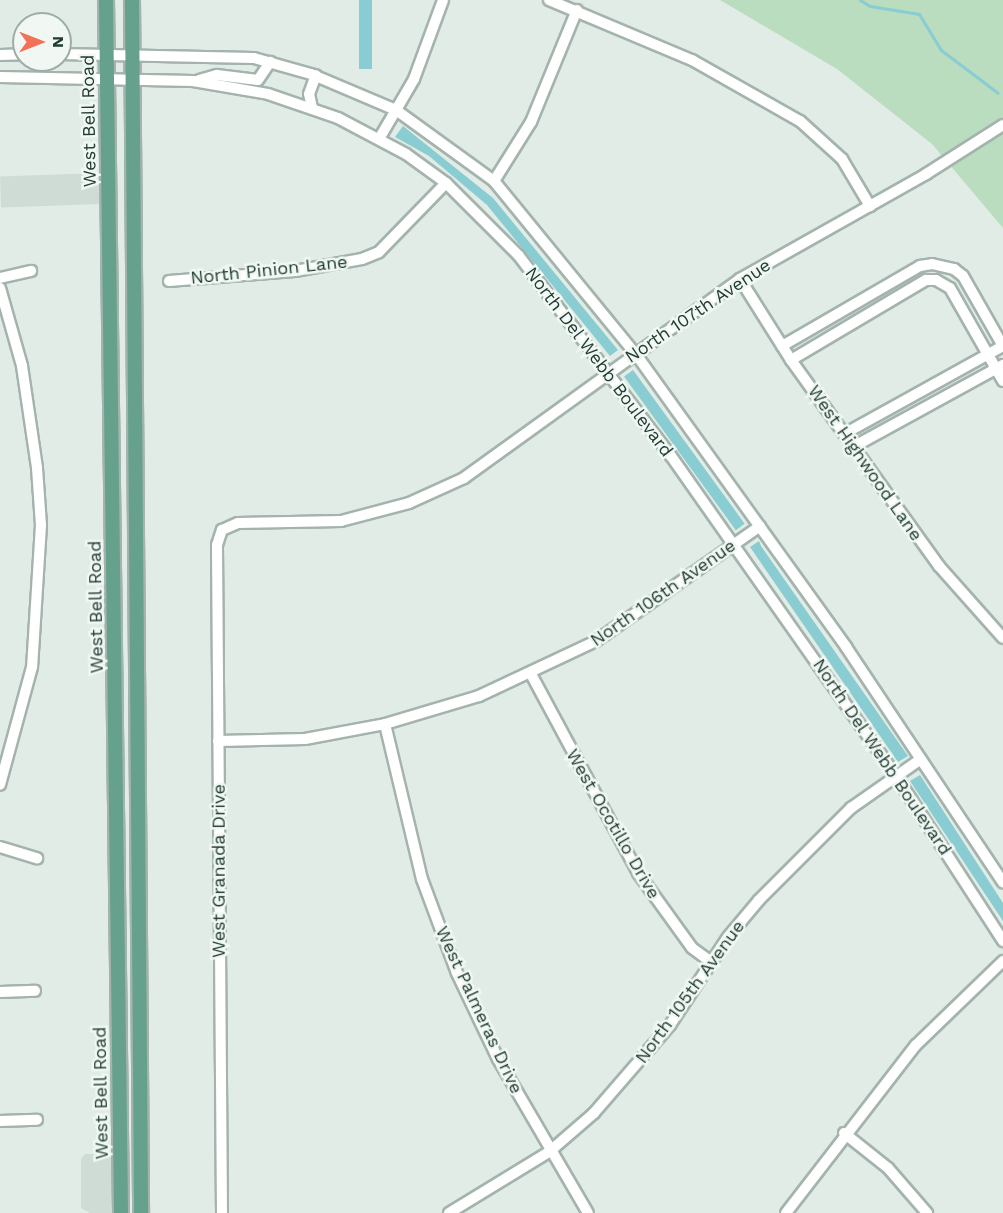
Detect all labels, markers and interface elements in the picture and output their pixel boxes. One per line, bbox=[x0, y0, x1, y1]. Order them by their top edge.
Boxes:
north arrow bbox=[12, 12, 72, 72]
text: N bbox=[49, 36, 68, 48]
street label: West Bell Road bbox=[77, 54, 101, 188]
street label: North Pinion Lane bbox=[189, 251, 349, 289]
street label: North 107th Avenue bbox=[621, 254, 775, 368]
street label: North Del Webb Boulevard bbox=[520, 262, 678, 462]
street label: West Highwood Lane bbox=[803, 381, 927, 545]
street label: North 106th Avenue bbox=[586, 534, 740, 652]
street label: West Bell Road bbox=[84, 540, 108, 674]
street label: North Del Webb Boulevard bbox=[808, 654, 956, 860]
street label: West Ocotillo Drive bbox=[561, 745, 665, 903]
street label: West Granada Drive bbox=[208, 784, 230, 958]
street label: North 105th Avenue bbox=[631, 916, 749, 1068]
street label: West Palmeras Drive bbox=[431, 923, 527, 1097]
street label: West Bell Road bbox=[89, 1026, 113, 1160]

